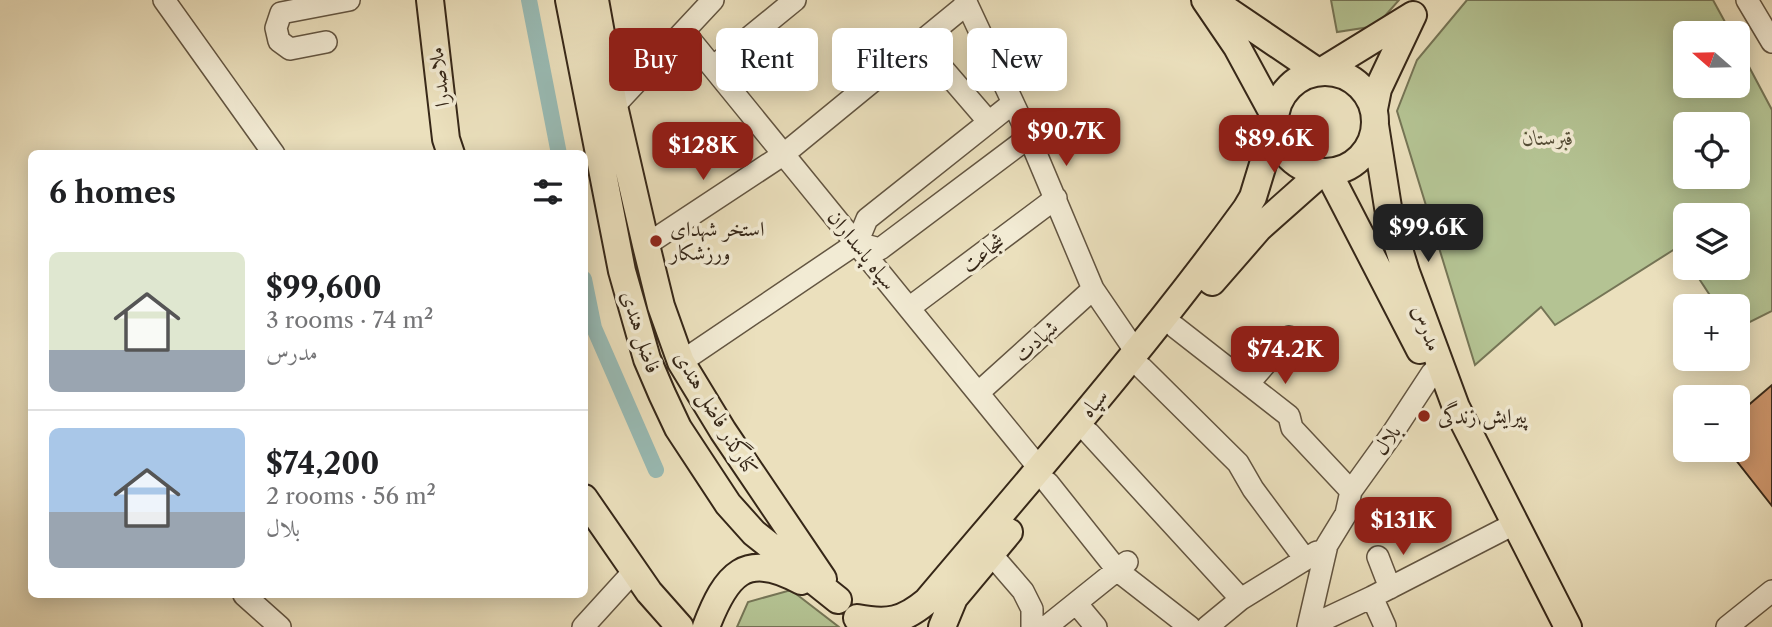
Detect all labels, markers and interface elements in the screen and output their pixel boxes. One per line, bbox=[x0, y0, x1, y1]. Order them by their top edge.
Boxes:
north arrow bbox=[1673, 21, 1750, 98]
map controls bbox=[1673, 21, 1750, 462]
chip: Buy bbox=[609, 28, 702, 91]
chip: Rent bbox=[716, 28, 818, 91]
chip: Filters bbox=[832, 28, 953, 91]
chip: New bbox=[967, 28, 1067, 91]
street label: ملاصدرا bbox=[422, 46, 455, 108]
pin: $90.7K bbox=[1009, 108, 1123, 168]
button: locate bbox=[1673, 112, 1750, 189]
pin: $89.6K bbox=[1217, 116, 1331, 175]
text: $90.7K bbox=[1027, 117, 1105, 145]
pin: $128K bbox=[654, 122, 752, 182]
text: $89.6K bbox=[1235, 124, 1313, 152]
park label: قبرستان bbox=[1522, 125, 1574, 151]
text: $128K bbox=[668, 131, 738, 159]
icon: filters bbox=[529, 173, 567, 211]
text: 6 homes bbox=[49, 174, 176, 211]
button: layers bbox=[1673, 203, 1750, 280]
pin: $99.6K bbox=[1371, 204, 1485, 264]
street label: سپاه پاسداران bbox=[820, 205, 902, 296]
text: $99.6K bbox=[1389, 213, 1467, 241]
place label: استخر شهدای ورزشکار bbox=[668, 216, 765, 265]
street label: شجاعت bbox=[956, 228, 1009, 277]
marker: استخر شهدای ورزشکار bbox=[648, 233, 664, 249]
text: $99,600 bbox=[266, 269, 382, 306]
icon: home bbox=[105, 280, 189, 364]
street label: فاضل هندی bbox=[614, 287, 667, 377]
button: + bbox=[1673, 294, 1750, 371]
street label: مدرس bbox=[1408, 301, 1447, 354]
text: 3 rooms · 74 m² bbox=[266, 306, 433, 334]
street label: شهادت bbox=[1009, 314, 1064, 368]
pin: $74.2K bbox=[1228, 326, 1342, 386]
text: $74.2K bbox=[1247, 335, 1323, 363]
text: مدرس bbox=[266, 338, 318, 366]
street label: کنارگذر فاضل هندی bbox=[667, 345, 765, 481]
street label: سپاه bbox=[1075, 383, 1114, 423]
button: − bbox=[1673, 385, 1750, 462]
place label: پیرایش زندگی bbox=[1438, 400, 1528, 431]
marker: پیرایش زندگی bbox=[1416, 408, 1432, 424]
street label: بلال bbox=[1367, 420, 1407, 460]
text: $74,200 bbox=[266, 445, 379, 482]
icon: home bbox=[105, 456, 189, 540]
text: 2 rooms · 56 m² bbox=[266, 482, 436, 510]
pin: $131K bbox=[1354, 498, 1452, 557]
text: $131K bbox=[1371, 506, 1435, 534]
text: بلال bbox=[266, 514, 300, 542]

